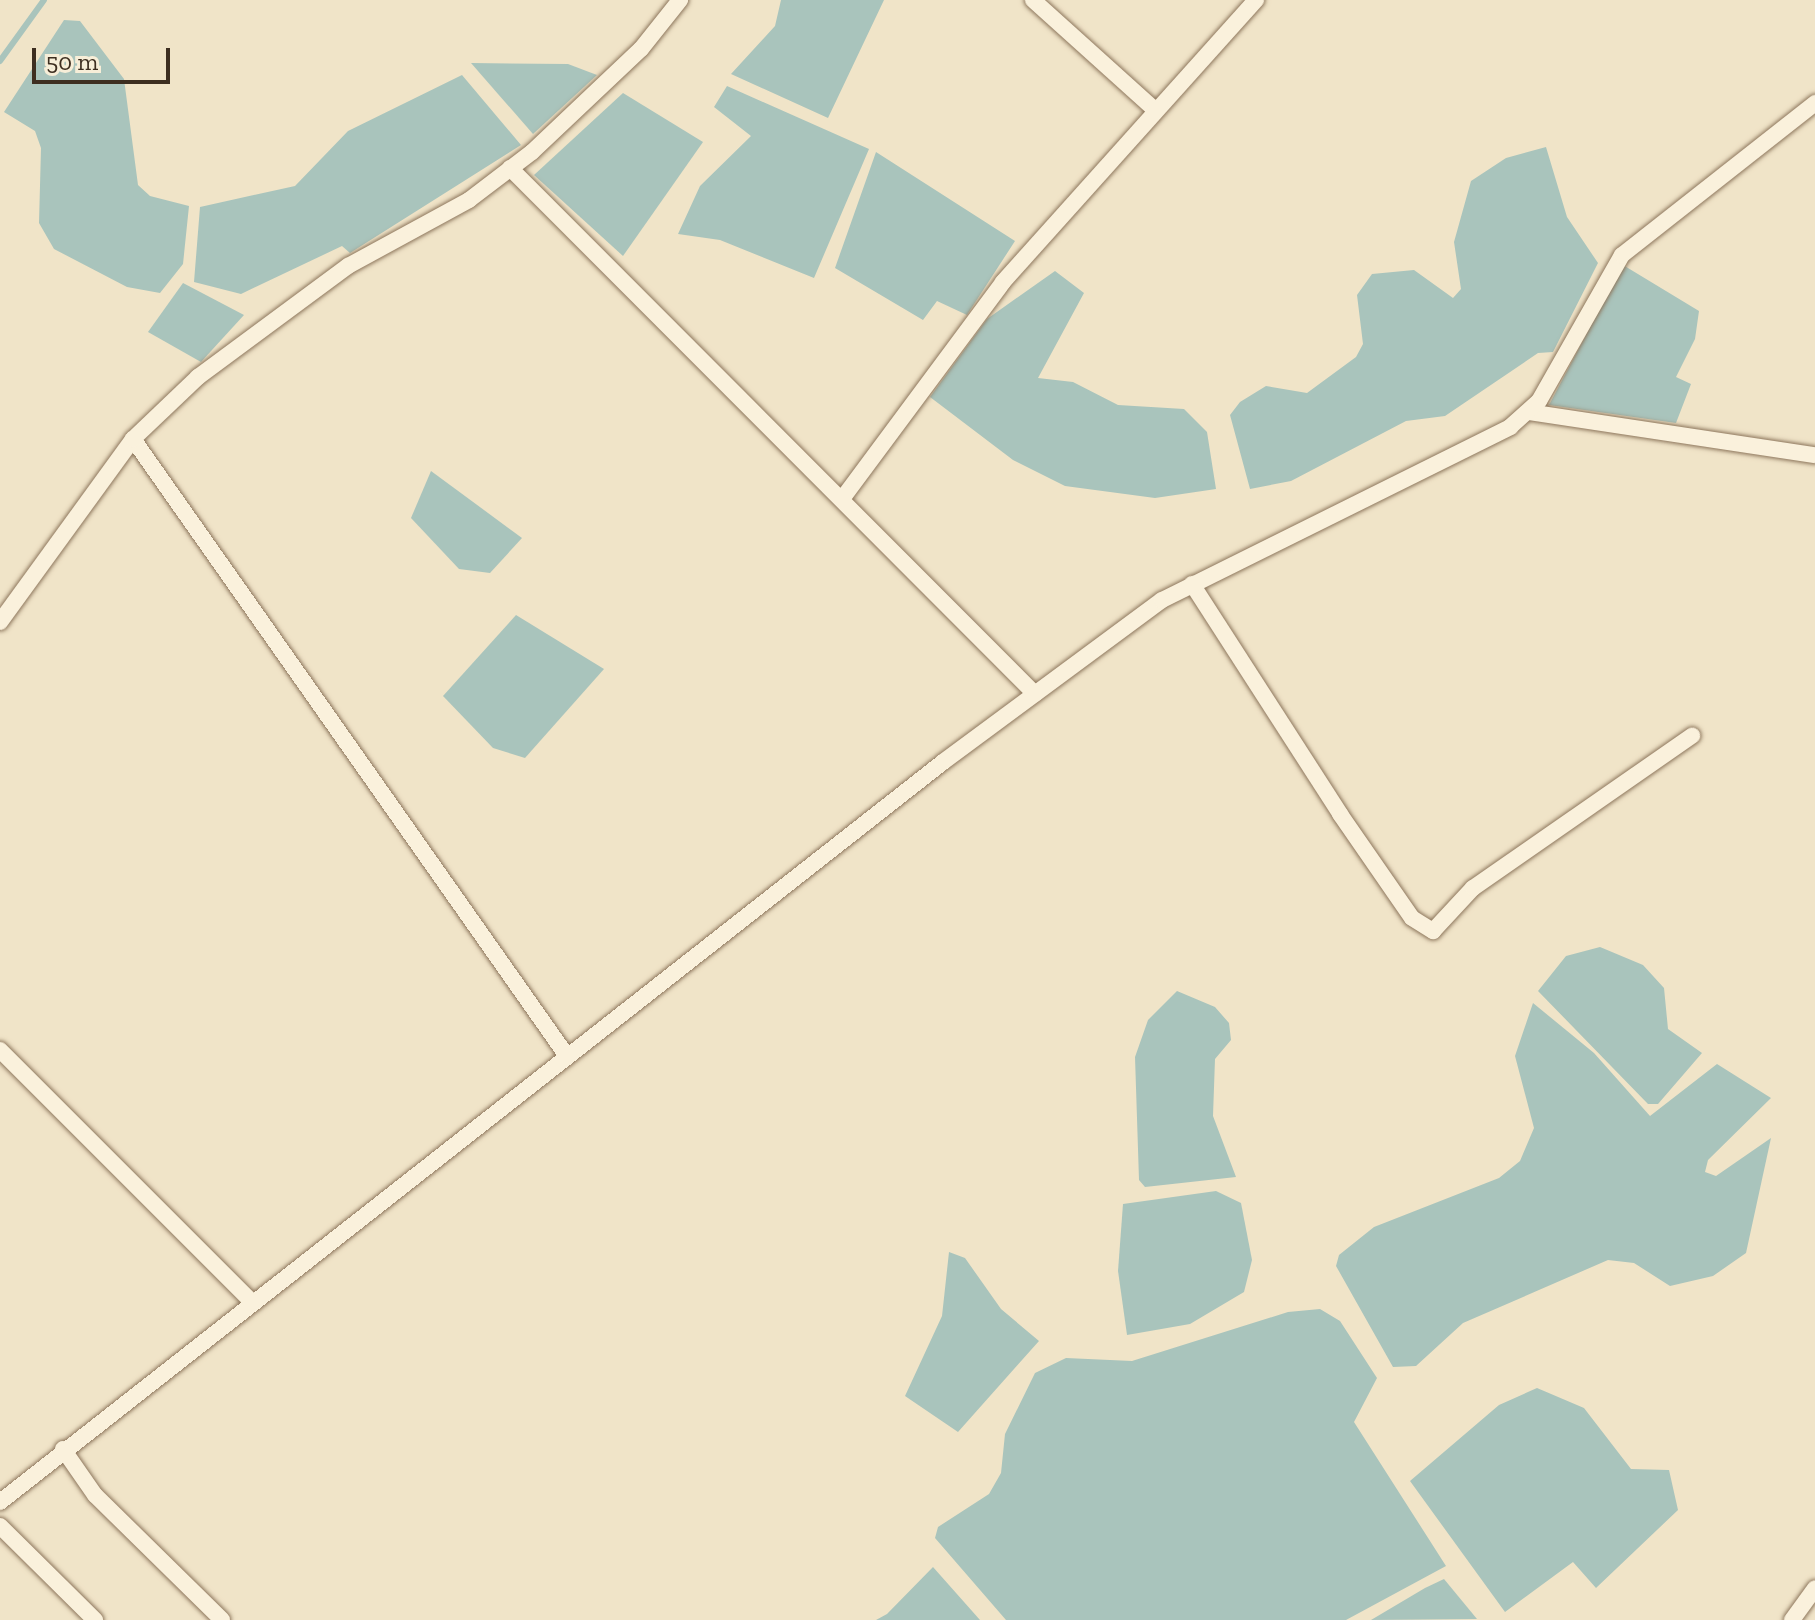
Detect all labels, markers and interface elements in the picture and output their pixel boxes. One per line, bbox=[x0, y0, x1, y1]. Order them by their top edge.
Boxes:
scale bar bbox=[36, 32, 174, 82]
text: 50 m bbox=[46, 47, 98, 76]

